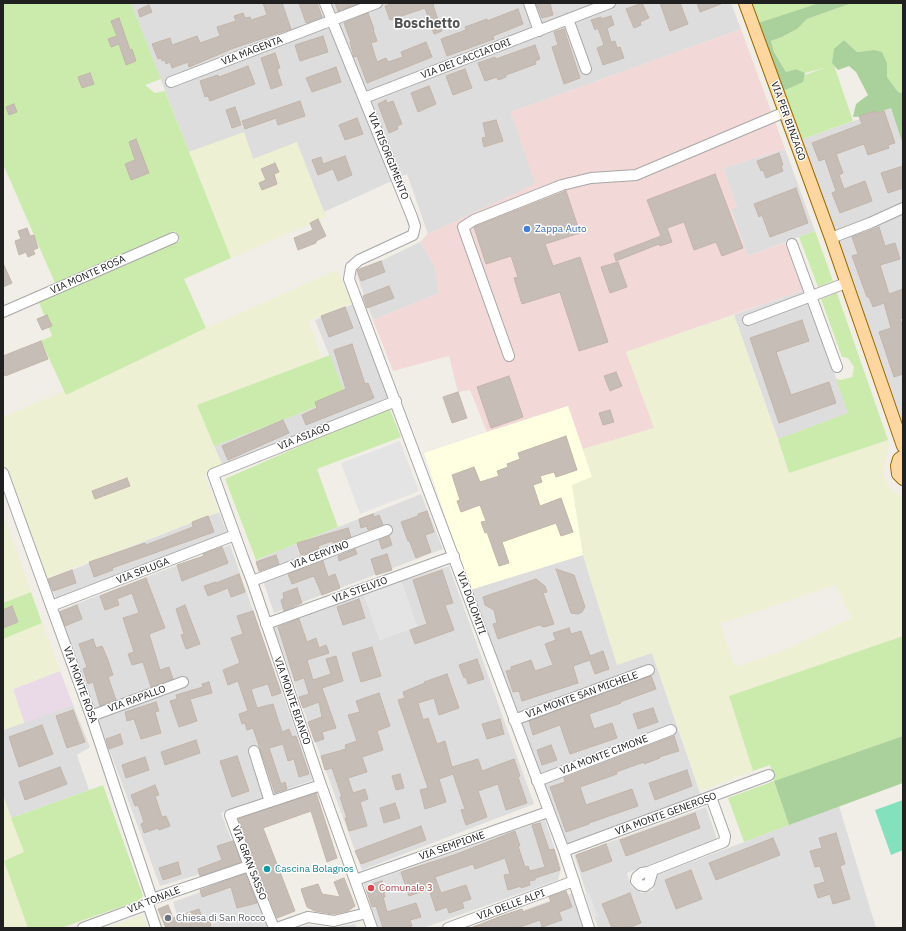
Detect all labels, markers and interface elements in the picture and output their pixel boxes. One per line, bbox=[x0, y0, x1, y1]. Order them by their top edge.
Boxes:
district label: Boschetto bbox=[394, 16, 460, 32]
street label: VIA MAGENTA bbox=[220, 34, 284, 68]
street label: VIA DEI CACCIATORI bbox=[419, 36, 513, 82]
street label: VIA PER BINZAGO bbox=[768, 80, 808, 162]
street label: VIA RISORGIMENTO bbox=[365, 111, 411, 201]
place label: Zappa Auto bbox=[535, 223, 587, 235]
marker: Zappa Auto bbox=[522, 224, 532, 234]
street label: VIA MONTE ROSA bbox=[49, 253, 127, 297]
street label: VIA ASIAGO bbox=[276, 421, 332, 453]
street label: VIA CERVINO bbox=[289, 538, 351, 572]
street label: VIA SPLUGA bbox=[115, 555, 171, 587]
street label: VIA DOLOMITI bbox=[454, 570, 488, 636]
street label: VIA STELVIO bbox=[331, 575, 389, 605]
street label: VIA MONTE ROSA bbox=[61, 645, 99, 725]
street label: VIA MONTE BIANCO bbox=[271, 655, 313, 747]
street label: VIA MONTE SAN MICHELE bbox=[524, 669, 640, 721]
street label: VIA RAPALLO bbox=[107, 683, 167, 715]
street label: VIA MONTE CIMONE bbox=[558, 733, 650, 777]
street label: VIA MONTE GENEROSO bbox=[614, 790, 718, 838]
street label: VIA GRAN SASSO bbox=[229, 824, 269, 902]
street label: VIA SEMPIONE bbox=[418, 829, 486, 863]
place label: Cascina Bolagnos bbox=[275, 863, 354, 875]
marker: Cascina Bolagnos bbox=[262, 864, 272, 874]
place label: Comunale 3 bbox=[379, 882, 433, 894]
marker: Comunale 3 bbox=[366, 883, 376, 893]
street label: VIA TONALE bbox=[126, 884, 182, 916]
street label: VIA DELLE ALPI bbox=[476, 887, 546, 923]
place label: Chiesa di San Rocco bbox=[176, 912, 266, 924]
marker: Chiesa di San Rocco bbox=[163, 913, 173, 923]

